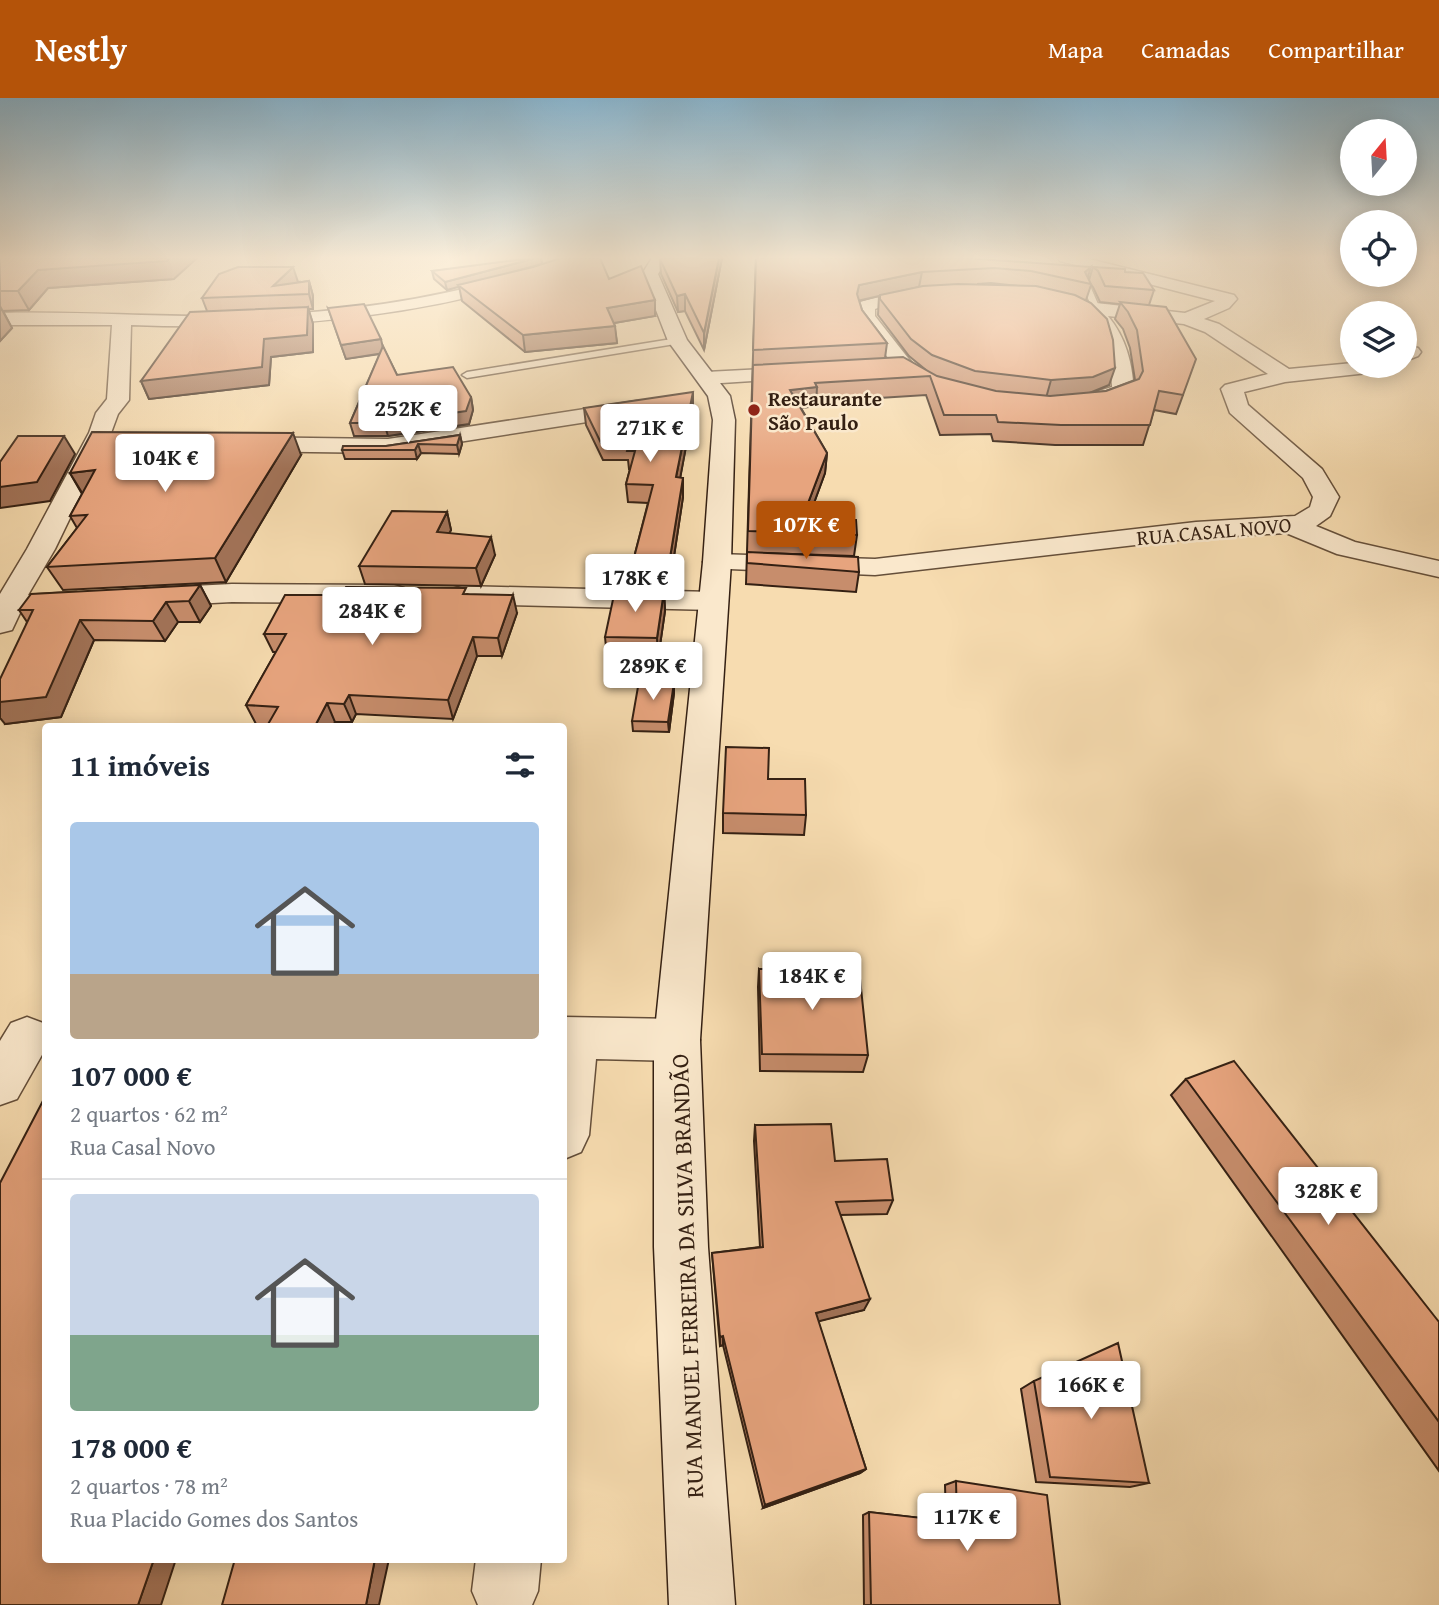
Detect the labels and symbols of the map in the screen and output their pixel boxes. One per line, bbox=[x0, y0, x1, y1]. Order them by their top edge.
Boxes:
north arrow bbox=[1340, 119, 1418, 196]
place label: Restaurante São Paulo bbox=[768, 383, 882, 438]
pin: 252K € bbox=[351, 386, 465, 445]
marker: Restaurante São Paulo bbox=[746, 402, 762, 418]
pin: 271K € bbox=[593, 404, 707, 464]
pin: 104K € bbox=[108, 434, 222, 494]
pin: 107K € bbox=[749, 502, 863, 561]
street label: RUA CASAL NOVO bbox=[1135, 509, 1293, 553]
pin: 178K € bbox=[578, 554, 692, 614]
pin: 284K € bbox=[315, 588, 429, 647]
pin: 289K € bbox=[596, 642, 710, 702]
pin: 184K € bbox=[755, 953, 869, 1012]
street label: RUA MANUEL FERREIRA DA SILVA BRANDÃO bbox=[662, 1053, 712, 1499]
pin: 328K € bbox=[1271, 1168, 1385, 1227]
pin: 166K € bbox=[1034, 1362, 1148, 1421]
pin: 117K € bbox=[910, 1494, 1024, 1553]

